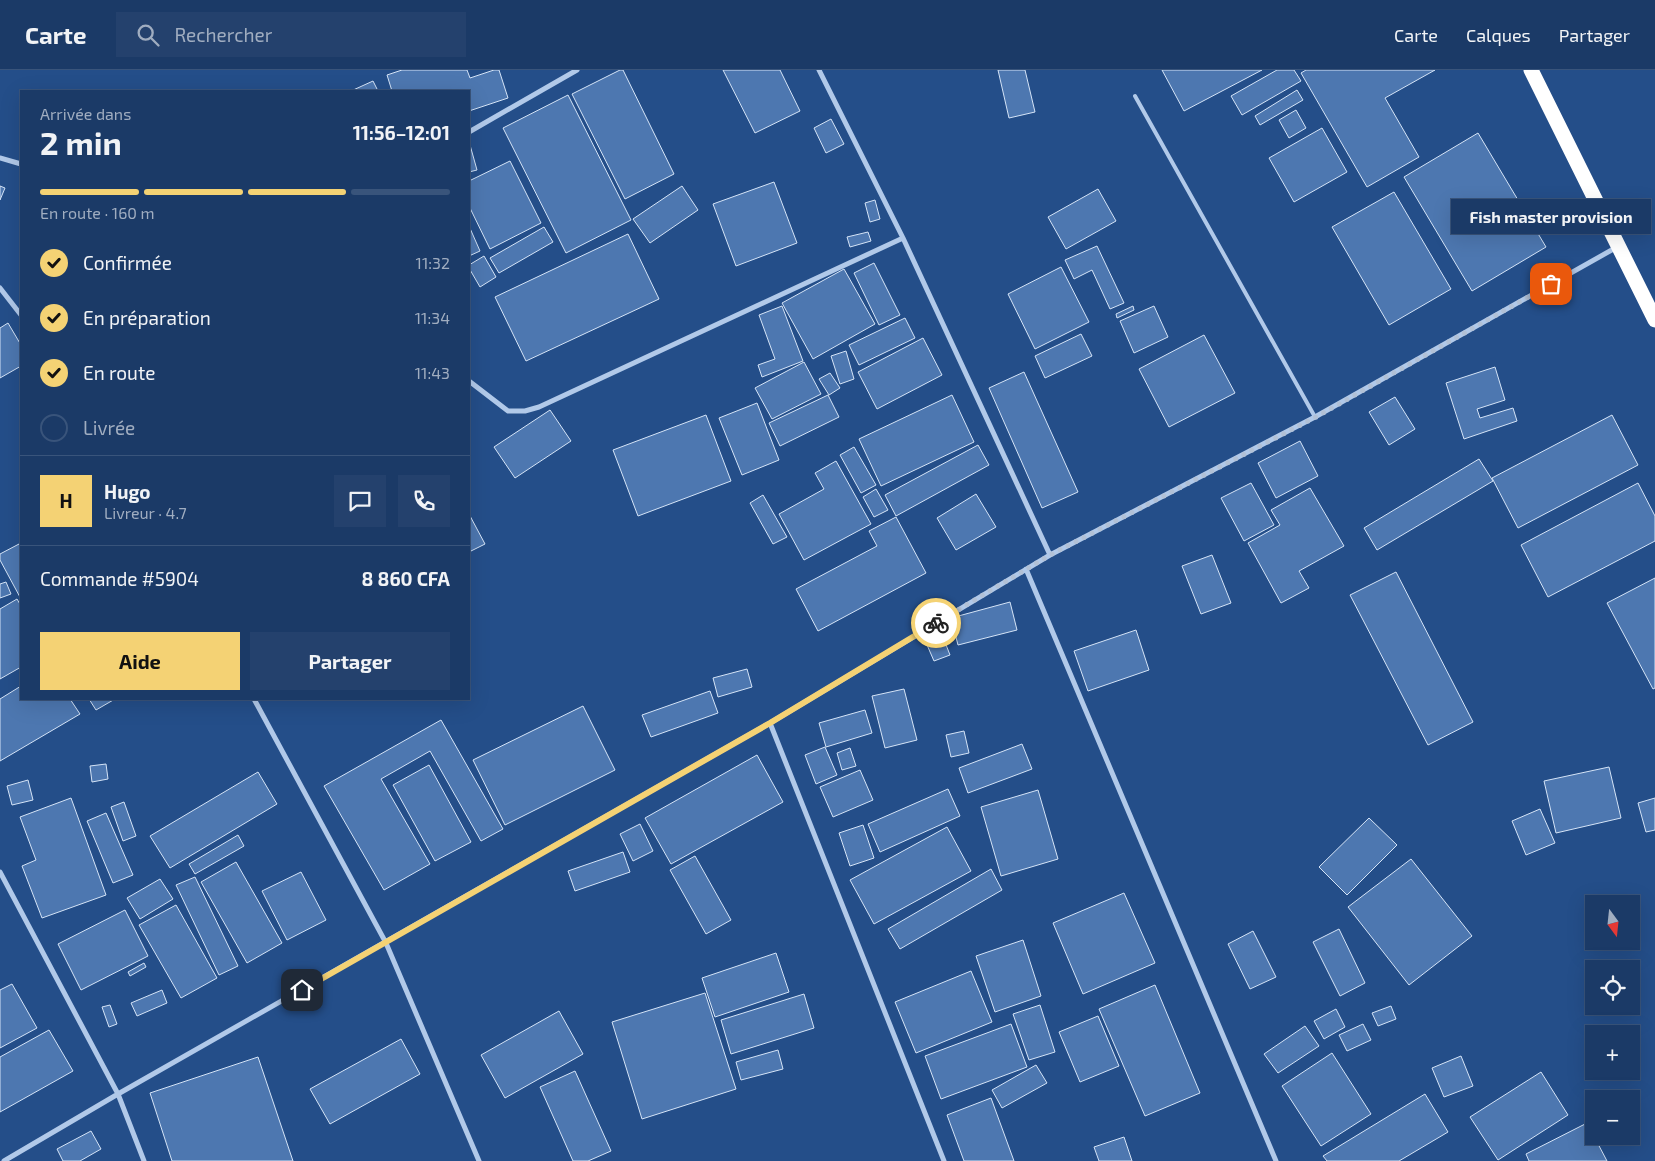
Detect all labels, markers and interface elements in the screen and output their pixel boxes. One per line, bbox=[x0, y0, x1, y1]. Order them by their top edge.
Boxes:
search box bbox=[116, 12, 466, 57]
text: Carte bbox=[25, 20, 86, 49]
icon: search bbox=[134, 21, 162, 49]
text: Rechercher bbox=[174, 23, 272, 46]
text: Carte bbox=[1394, 24, 1438, 46]
text: Calques bbox=[1466, 24, 1531, 46]
text: Partager bbox=[1559, 24, 1630, 46]
text: Arrivée dans bbox=[40, 104, 131, 123]
text: 11:56–12:01 bbox=[353, 121, 450, 144]
text: 2 min bbox=[40, 123, 122, 161]
callout: Fish master provision bbox=[1451, 199, 1651, 234]
text: En route · 160 m bbox=[40, 203, 155, 222]
text: Fish master provision bbox=[1469, 207, 1633, 226]
icon: check bbox=[40, 249, 68, 277]
text: Confirmée bbox=[83, 251, 172, 274]
text: 11:32 bbox=[416, 253, 450, 272]
pin bbox=[1530, 263, 1572, 305]
icon: bag bbox=[1537, 270, 1565, 298]
icon: check bbox=[40, 304, 68, 332]
text: En préparation bbox=[83, 306, 211, 329]
text: 11:34 bbox=[415, 308, 450, 327]
icon: check bbox=[40, 359, 68, 387]
text: En route bbox=[83, 361, 155, 384]
text: 11:43 bbox=[415, 363, 450, 382]
text: Livrée bbox=[83, 416, 135, 439]
button: chat bbox=[334, 475, 386, 527]
button: phone bbox=[398, 475, 450, 527]
text: Hugo bbox=[104, 480, 151, 503]
text: H bbox=[59, 489, 73, 512]
text: Livreur · 4.7 bbox=[104, 503, 187, 522]
text: Commande #5904 bbox=[40, 567, 199, 590]
text: 8 860 CFA bbox=[362, 567, 450, 590]
courier bbox=[911, 598, 961, 648]
icon: bike bbox=[922, 609, 950, 637]
button: Aide bbox=[40, 632, 240, 690]
button: Partager bbox=[250, 632, 450, 690]
north arrow bbox=[1585, 895, 1640, 950]
map controls bbox=[1585, 895, 1640, 1145]
button: locate bbox=[1585, 960, 1640, 1015]
pin bbox=[281, 969, 323, 1011]
icon: home bbox=[288, 976, 316, 1004]
button: + bbox=[1585, 1025, 1640, 1080]
button: − bbox=[1585, 1090, 1640, 1145]

